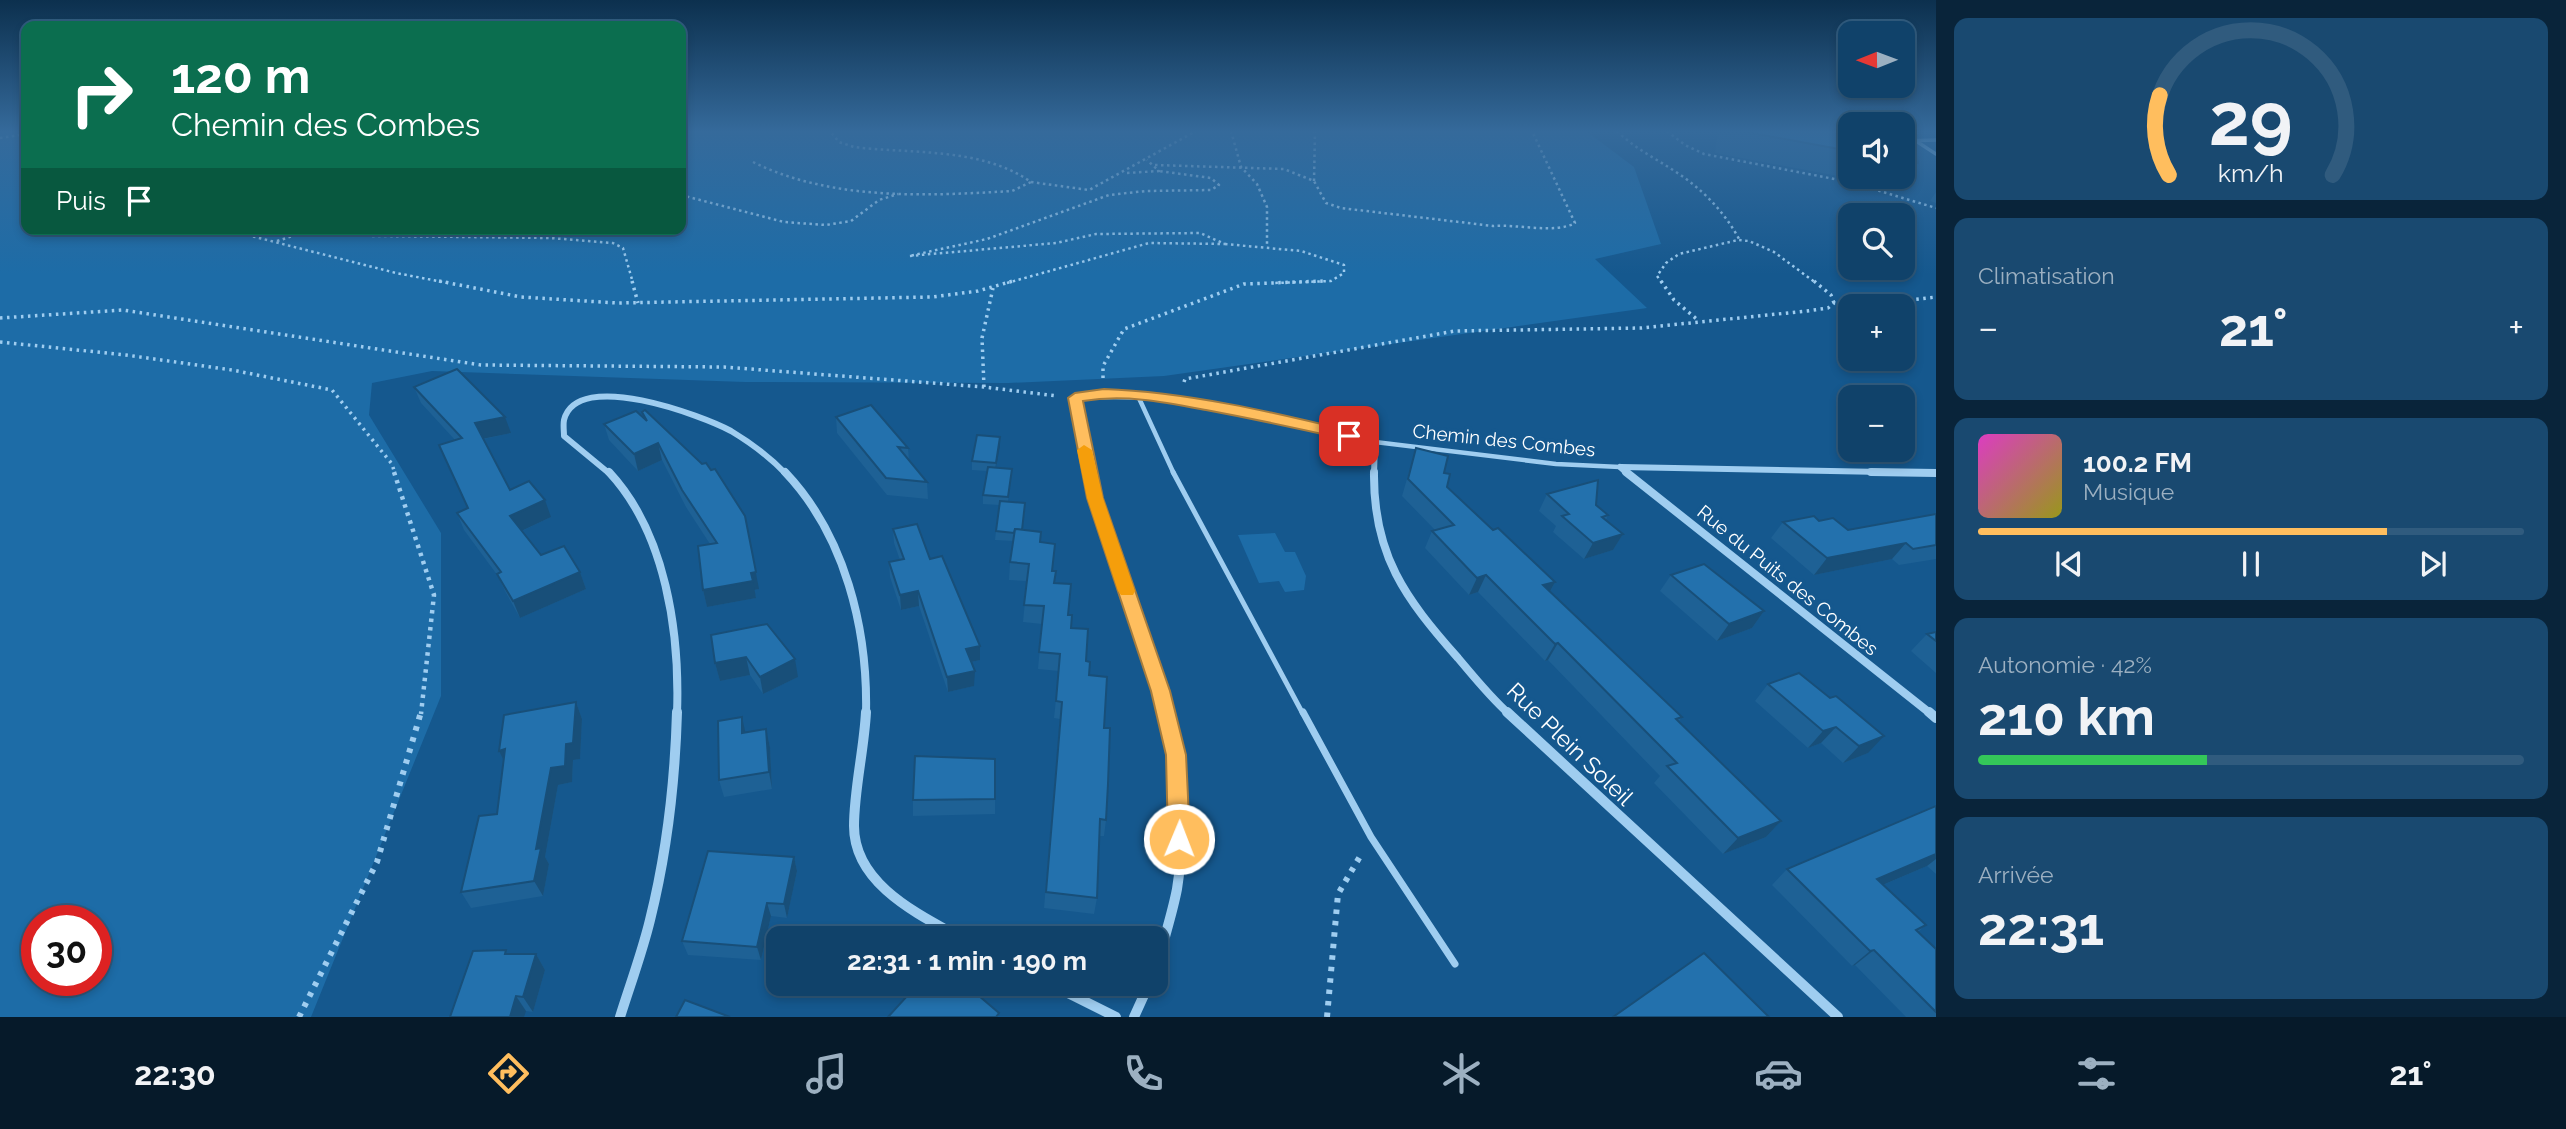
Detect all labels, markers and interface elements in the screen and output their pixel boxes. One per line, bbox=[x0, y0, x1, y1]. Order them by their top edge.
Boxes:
north arrow bbox=[1838, 21, 1914, 98]
map controls bbox=[1838, 21, 1915, 462]
text: 120 m bbox=[171, 47, 310, 104]
icon: right bbox=[56, 49, 147, 140]
text: 29 bbox=[2209, 77, 2293, 162]
text: Chemin des Combes bbox=[171, 106, 480, 143]
button: sound bbox=[1838, 112, 1915, 189]
text: km/h bbox=[2218, 158, 2284, 188]
icon: arrive bbox=[120, 182, 158, 220]
text: Puis bbox=[56, 186, 106, 216]
button: search bbox=[1838, 203, 1915, 280]
text: Climatisation bbox=[1978, 262, 2115, 289]
button: + bbox=[1838, 294, 1915, 371]
text: 21° bbox=[2219, 297, 2288, 358]
text: − bbox=[1978, 305, 1998, 350]
text: + bbox=[2508, 305, 2524, 350]
button: − bbox=[1838, 385, 1915, 462]
pin bbox=[1319, 406, 1379, 466]
icon: arrive bbox=[1330, 417, 1368, 455]
street label: Chemin des Combes bbox=[1412, 419, 1596, 461]
text: 100.2 FM bbox=[2083, 448, 2192, 478]
text: Musique bbox=[2083, 478, 2174, 505]
street label: Rue du Puits des Combes bbox=[1693, 500, 1883, 660]
icon: previous bbox=[2050, 545, 2088, 583]
icon: pause bbox=[2232, 545, 2270, 583]
icon: next bbox=[2414, 545, 2452, 583]
text: Autonomie · 42% bbox=[1978, 651, 2152, 678]
street label: Rue Plein Soleil bbox=[1502, 677, 1640, 811]
text: 210 km bbox=[1978, 686, 2155, 747]
position arrow bbox=[1142, 802, 1216, 876]
text: Arrivée bbox=[1978, 861, 2054, 888]
text: 22:31 bbox=[1978, 896, 2104, 957]
speed limit sign: 30 bbox=[21, 905, 112, 996]
text: 22:31 · 1 min · 190 m bbox=[847, 946, 1087, 976]
icon: directions bbox=[484, 1049, 533, 1098]
icon: music bbox=[802, 1049, 851, 1098]
icon: phone bbox=[1119, 1049, 1168, 1098]
icon: climate bbox=[1437, 1049, 1486, 1098]
icon: car bbox=[1754, 1049, 1803, 1098]
icon: filters bbox=[2072, 1049, 2121, 1098]
text: 22:30 bbox=[134, 1055, 216, 1092]
text: 21° bbox=[2389, 1055, 2432, 1092]

